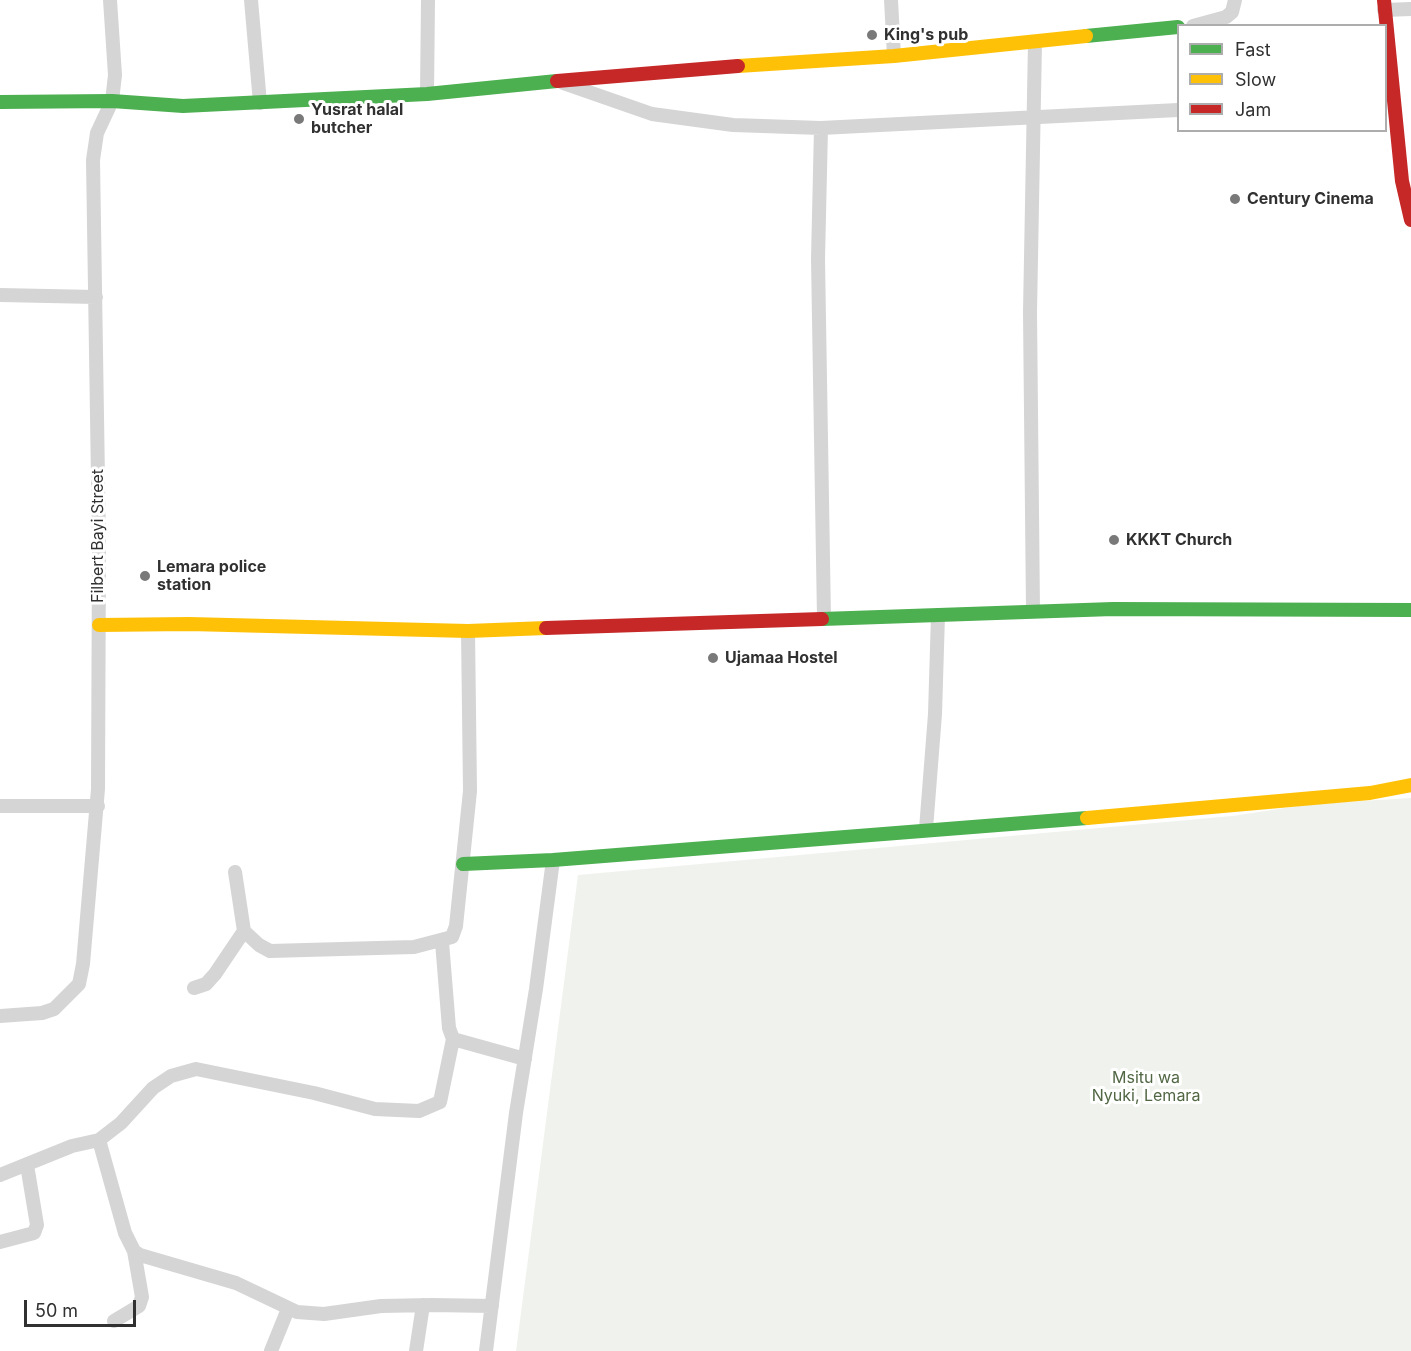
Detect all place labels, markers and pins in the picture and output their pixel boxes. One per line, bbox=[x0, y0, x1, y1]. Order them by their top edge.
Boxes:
place label: King's pub bbox=[884, 25, 968, 45]
marker: King's pub bbox=[865, 28, 879, 42]
place label: Yusrat halal butcher bbox=[311, 100, 403, 138]
marker: Yusrat halal butcher bbox=[292, 112, 306, 126]
place label: Century Cinema bbox=[1247, 189, 1374, 209]
marker: Century Cinema bbox=[1228, 192, 1242, 206]
place label: KKKT Church bbox=[1126, 530, 1232, 550]
marker: KKKT Church bbox=[1107, 533, 1121, 547]
place label: Lemara police station bbox=[157, 557, 266, 595]
marker: Lemara police station bbox=[138, 569, 152, 583]
place label: Ujamaa Hostel bbox=[725, 648, 838, 668]
marker: Ujamaa Hostel bbox=[706, 651, 720, 665]

